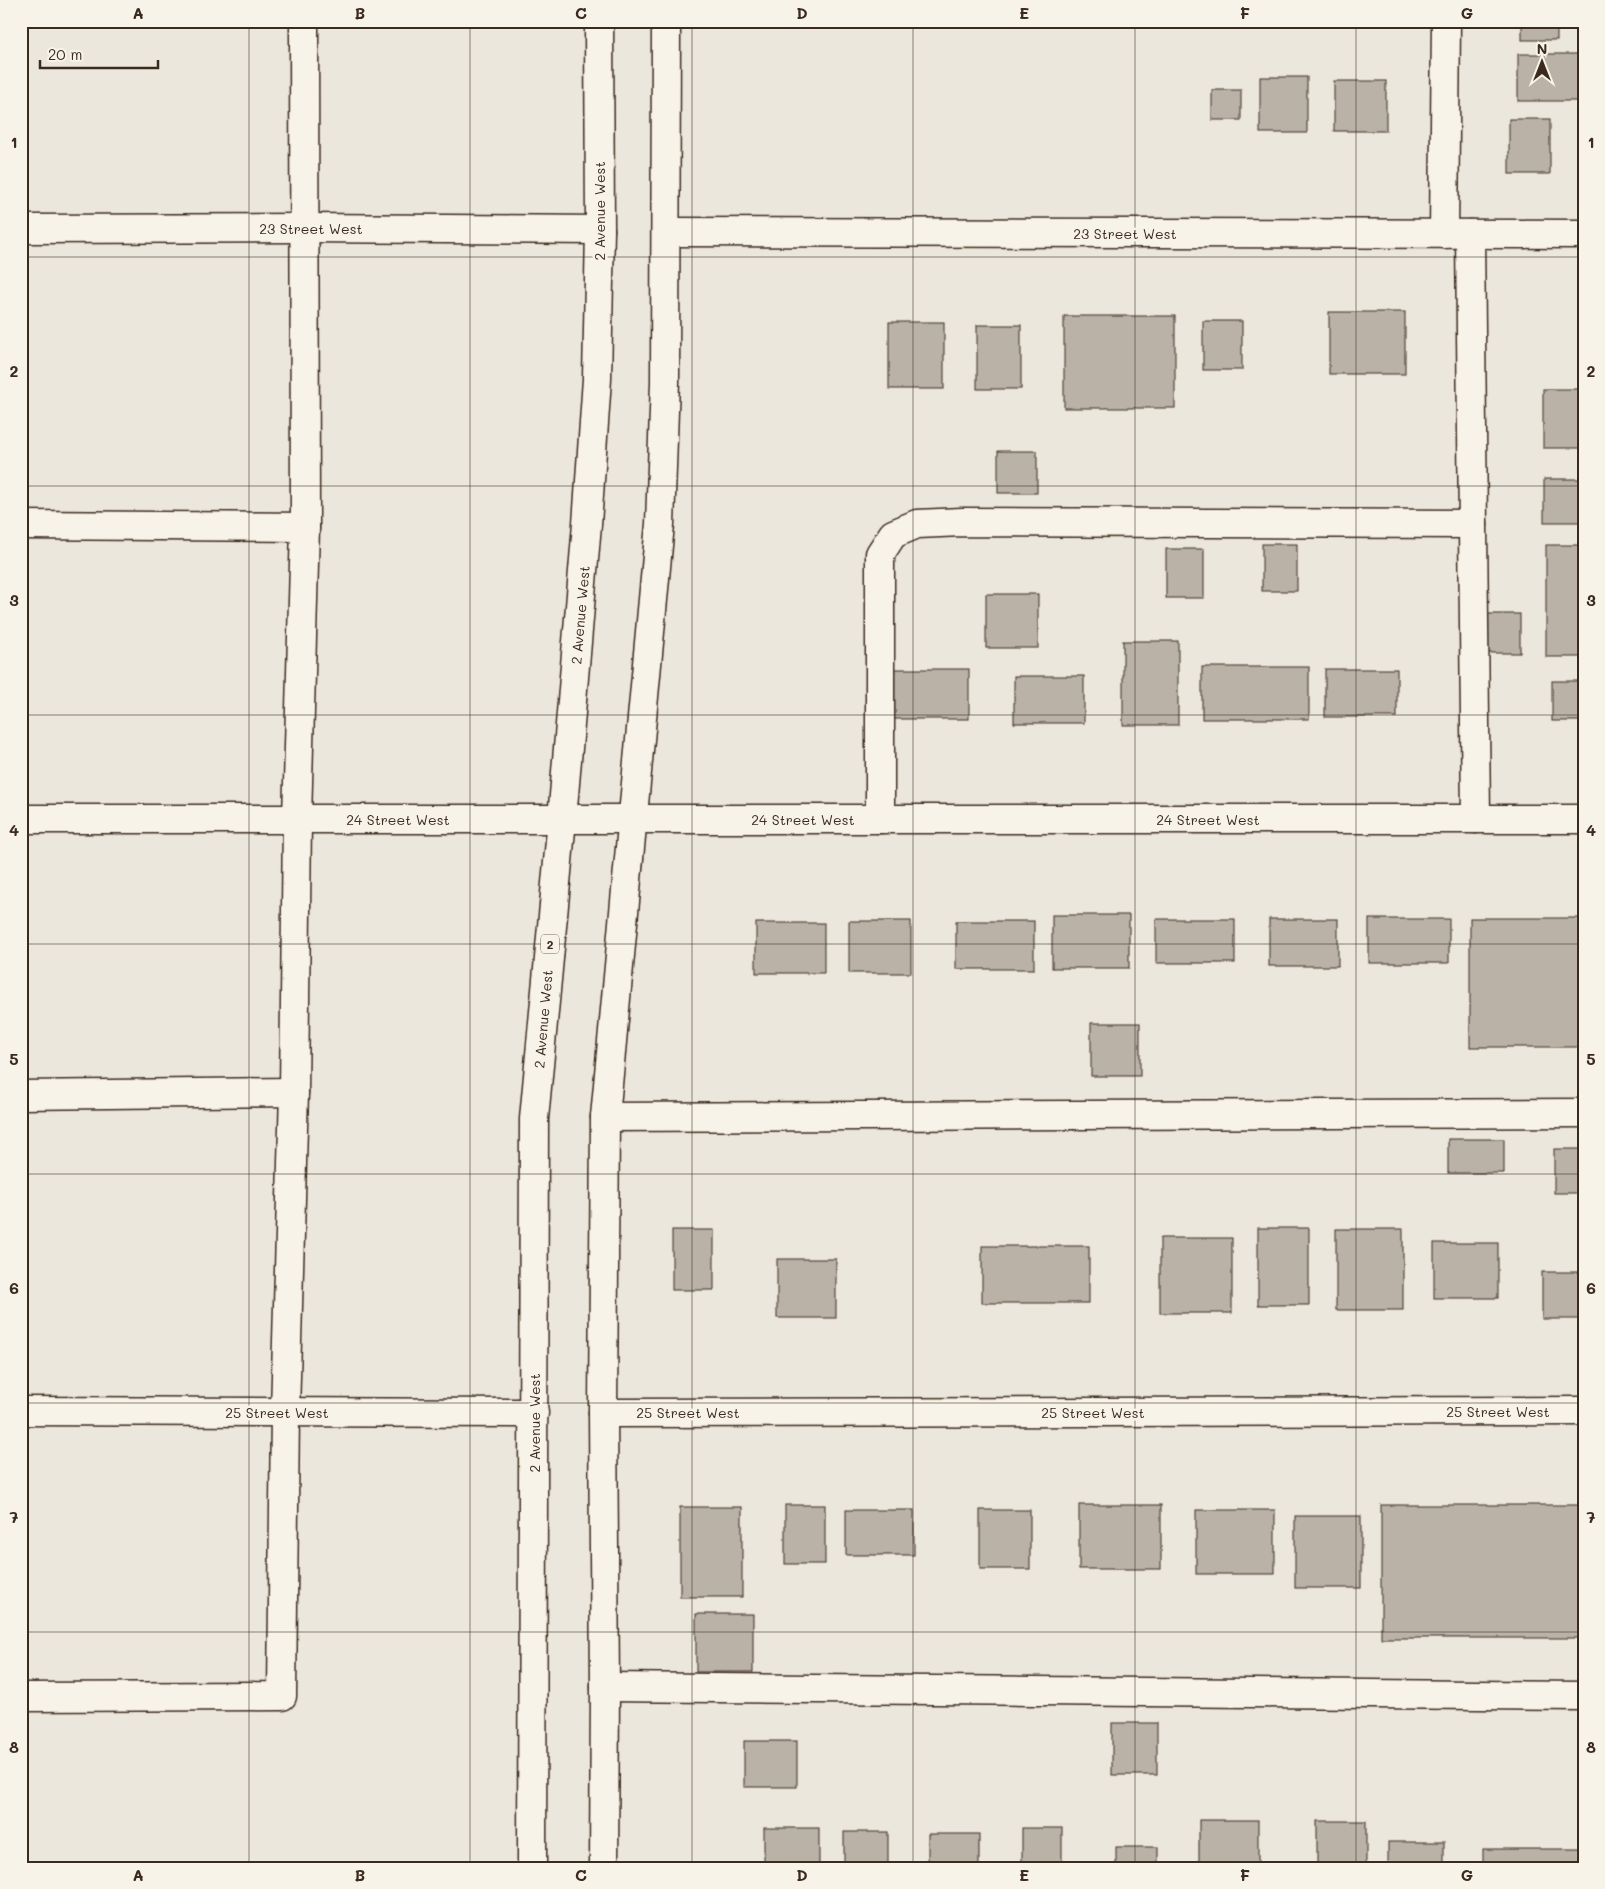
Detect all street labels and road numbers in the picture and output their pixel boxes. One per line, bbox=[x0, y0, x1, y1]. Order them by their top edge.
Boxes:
street label: 2 Avenue West bbox=[590, 161, 609, 261]
street label: 23 Street West bbox=[259, 219, 363, 238]
street label: 23 Street West bbox=[1073, 224, 1177, 243]
street label: 2 Avenue West bbox=[566, 565, 594, 665]
street label: 24 Street West bbox=[346, 810, 450, 829]
street label: 24 Street West bbox=[751, 810, 855, 829]
street label: 24 Street West bbox=[1156, 810, 1260, 829]
road number: 2 bbox=[541, 934, 559, 954]
street label: 2 Avenue West bbox=[529, 969, 557, 1069]
street label: 2 Avenue West bbox=[525, 1373, 544, 1473]
street label: 25 Street West bbox=[1446, 1402, 1550, 1421]
street label: 25 Street West bbox=[225, 1403, 329, 1422]
street label: 25 Street West bbox=[636, 1403, 740, 1422]
street label: 25 Street West bbox=[1041, 1403, 1145, 1422]

